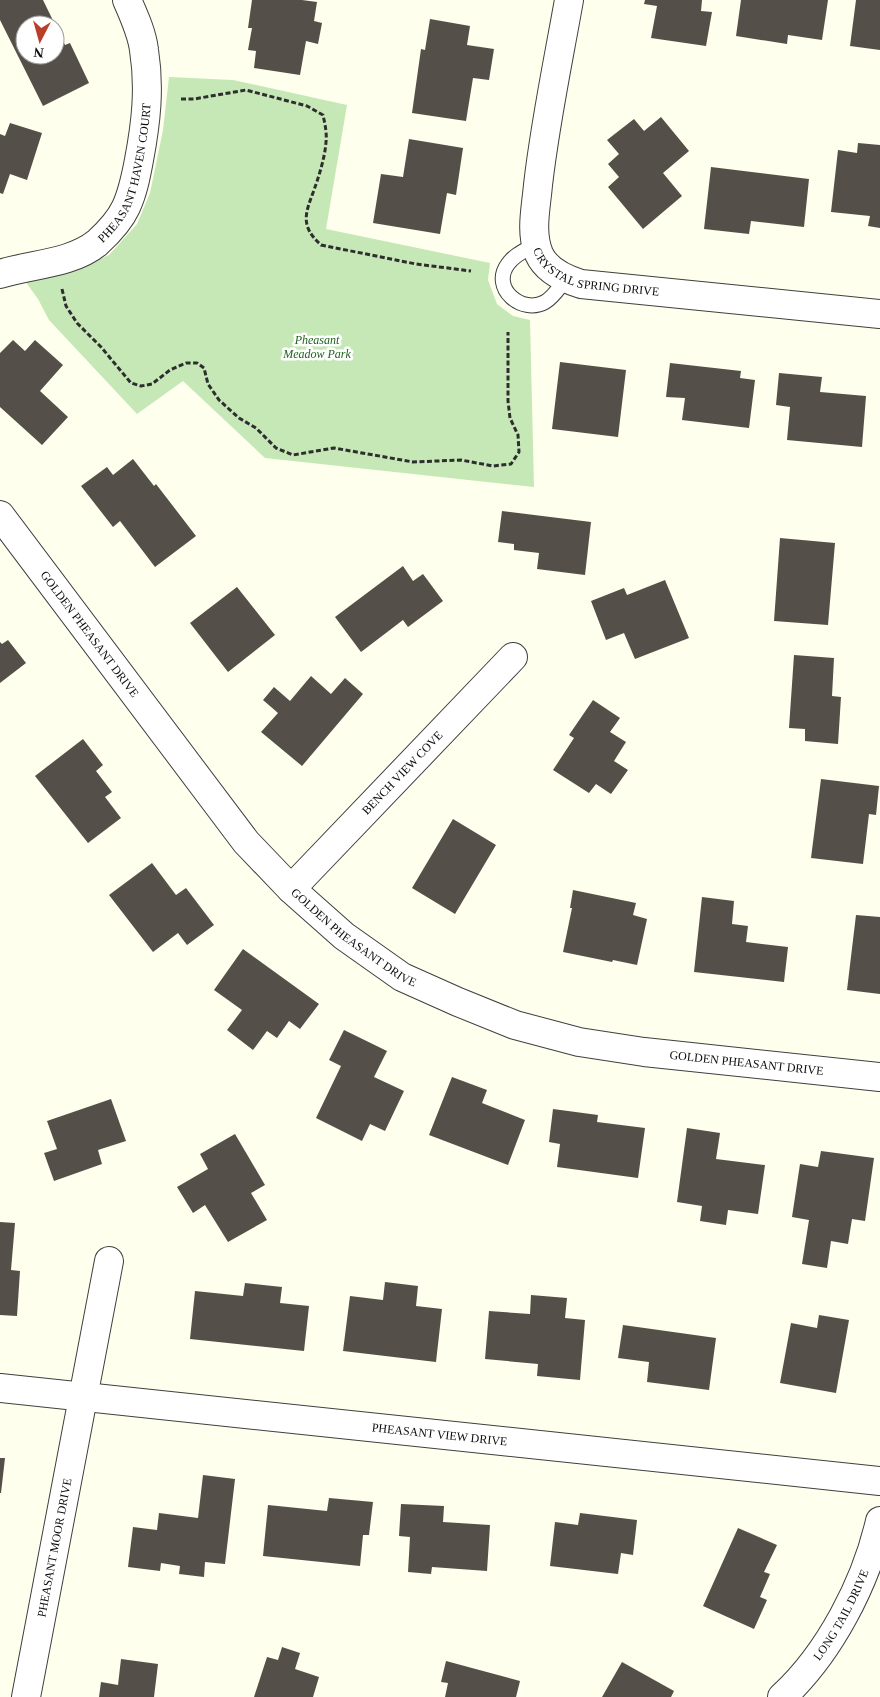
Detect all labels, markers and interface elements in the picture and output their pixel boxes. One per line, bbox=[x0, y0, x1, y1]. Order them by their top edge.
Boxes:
north arrow bbox=[15, 15, 65, 65]
text: N bbox=[33, 44, 45, 60]
street label: PHEASANT HAVEN COURT bbox=[95, 102, 154, 245]
street label: CRYSTAL SPRING DRIVE bbox=[530, 246, 660, 299]
park label: Pheasant Meadow Park bbox=[282, 333, 351, 361]
street label: GOLDEN PHEASANT DRIVE bbox=[38, 568, 142, 700]
street label: BENCH VIEW COVE bbox=[359, 728, 446, 817]
street label: GOLDEN PHEASANT DRIVE bbox=[288, 885, 419, 990]
street label: GOLDEN PHEASANT DRIVE bbox=[669, 1048, 824, 1078]
street label: PHEASANT VIEW DRIVE bbox=[371, 1420, 508, 1449]
street label: PHEASANT MOOR DRIVE bbox=[34, 1477, 75, 1618]
street label: LONG TAIL DRIVE bbox=[810, 1567, 871, 1663]

